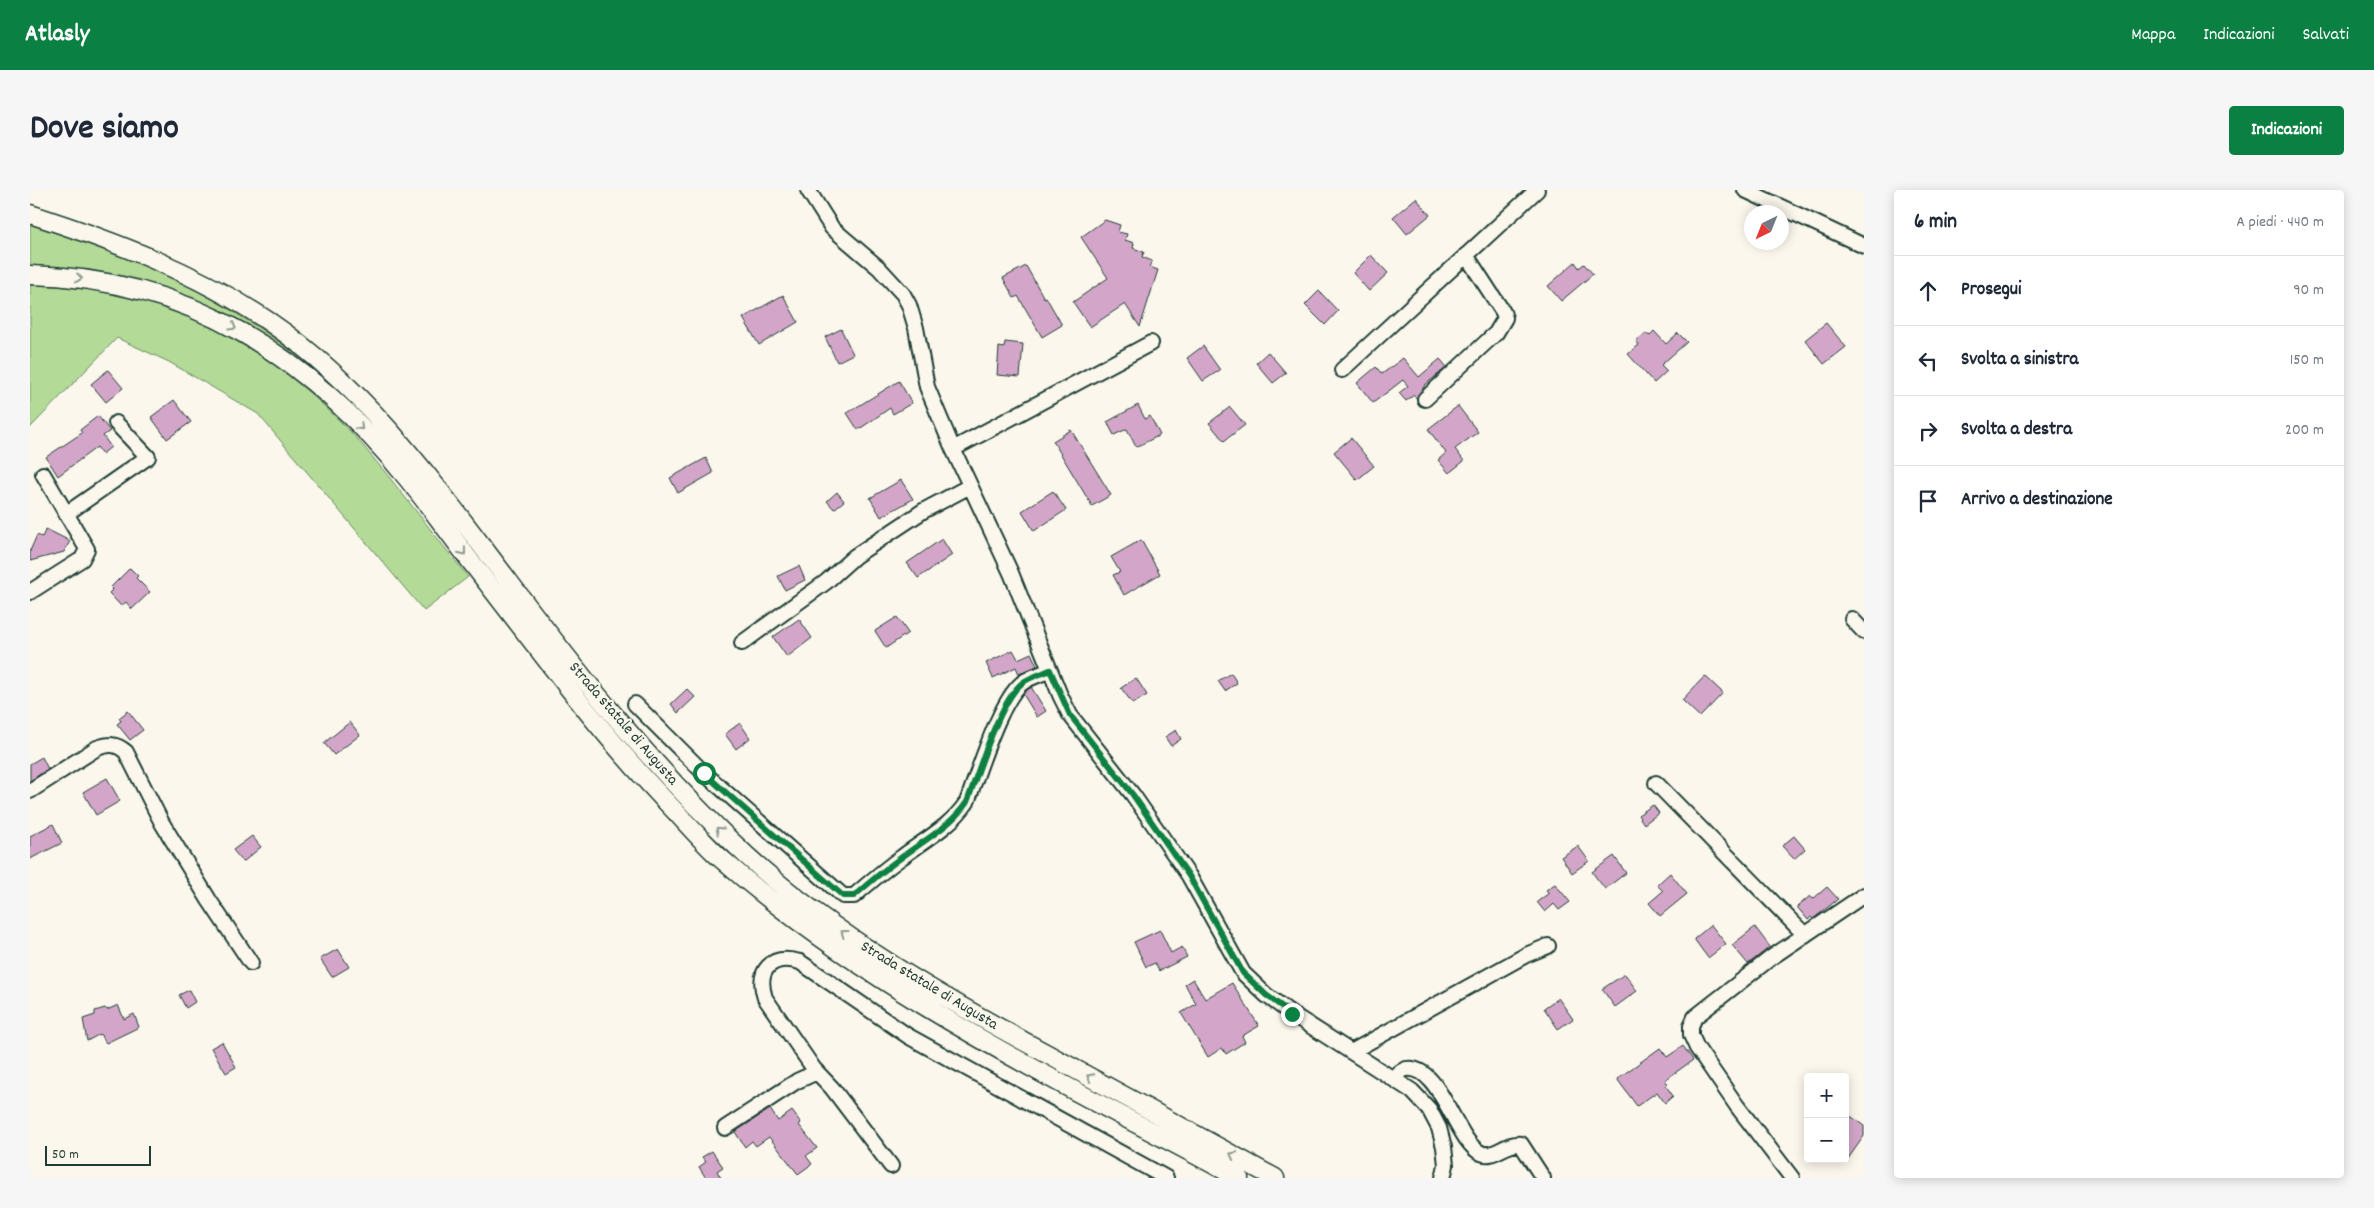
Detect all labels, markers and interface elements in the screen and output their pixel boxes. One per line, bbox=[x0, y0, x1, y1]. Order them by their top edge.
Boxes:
text: Atlasly bbox=[25, 18, 89, 52]
text: Mappa bbox=[2131, 23, 2175, 48]
text: Indicazioni bbox=[2203, 23, 2274, 48]
text: Salvati bbox=[2302, 23, 2349, 48]
text: Dove siamo bbox=[30, 105, 179, 155]
button: Indicazioni bbox=[2229, 106, 2344, 155]
north arrow bbox=[1744, 205, 1789, 250]
text: 6 min bbox=[1914, 208, 1957, 238]
text: A piedi · 440 m bbox=[2236, 211, 2324, 234]
one-way arrow bbox=[75, 272, 83, 283]
icon: ahead bbox=[1914, 277, 1942, 305]
text: Prosegui bbox=[1961, 277, 2021, 304]
text: 90 m bbox=[2293, 279, 2324, 302]
one-way arrow bbox=[227, 320, 236, 330]
icon: left bbox=[1914, 347, 1942, 375]
text: Svolta a sinistra bbox=[1961, 347, 2079, 374]
text: 150 m bbox=[2290, 349, 2324, 372]
icon: right bbox=[1914, 417, 1942, 445]
text: Svolta a destra bbox=[1961, 417, 2072, 444]
text: 200 m bbox=[2285, 419, 2324, 442]
one-way arrow bbox=[354, 421, 363, 430]
icon: arrive bbox=[1914, 487, 1942, 515]
text: Arrivo a destinazione bbox=[1961, 487, 2113, 514]
one-way arrow bbox=[458, 546, 466, 555]
street label: Strada statale di Augusta bbox=[563, 657, 683, 791]
route start bbox=[693, 762, 716, 785]
one-way arrow bbox=[716, 827, 725, 836]
one-way arrow bbox=[840, 930, 850, 939]
street label: Strada statale di Augusta bbox=[856, 936, 1003, 1037]
route end bbox=[1281, 1003, 1304, 1026]
map controls bbox=[1804, 1073, 1849, 1163]
button: + bbox=[1804, 1073, 1849, 1118]
one-way arrow bbox=[1086, 1074, 1095, 1084]
button: − bbox=[1804, 1118, 1849, 1163]
scale bar bbox=[45, 1143, 151, 1166]
text: 50 m bbox=[52, 1145, 79, 1165]
one-way arrow bbox=[1229, 1151, 1238, 1161]

